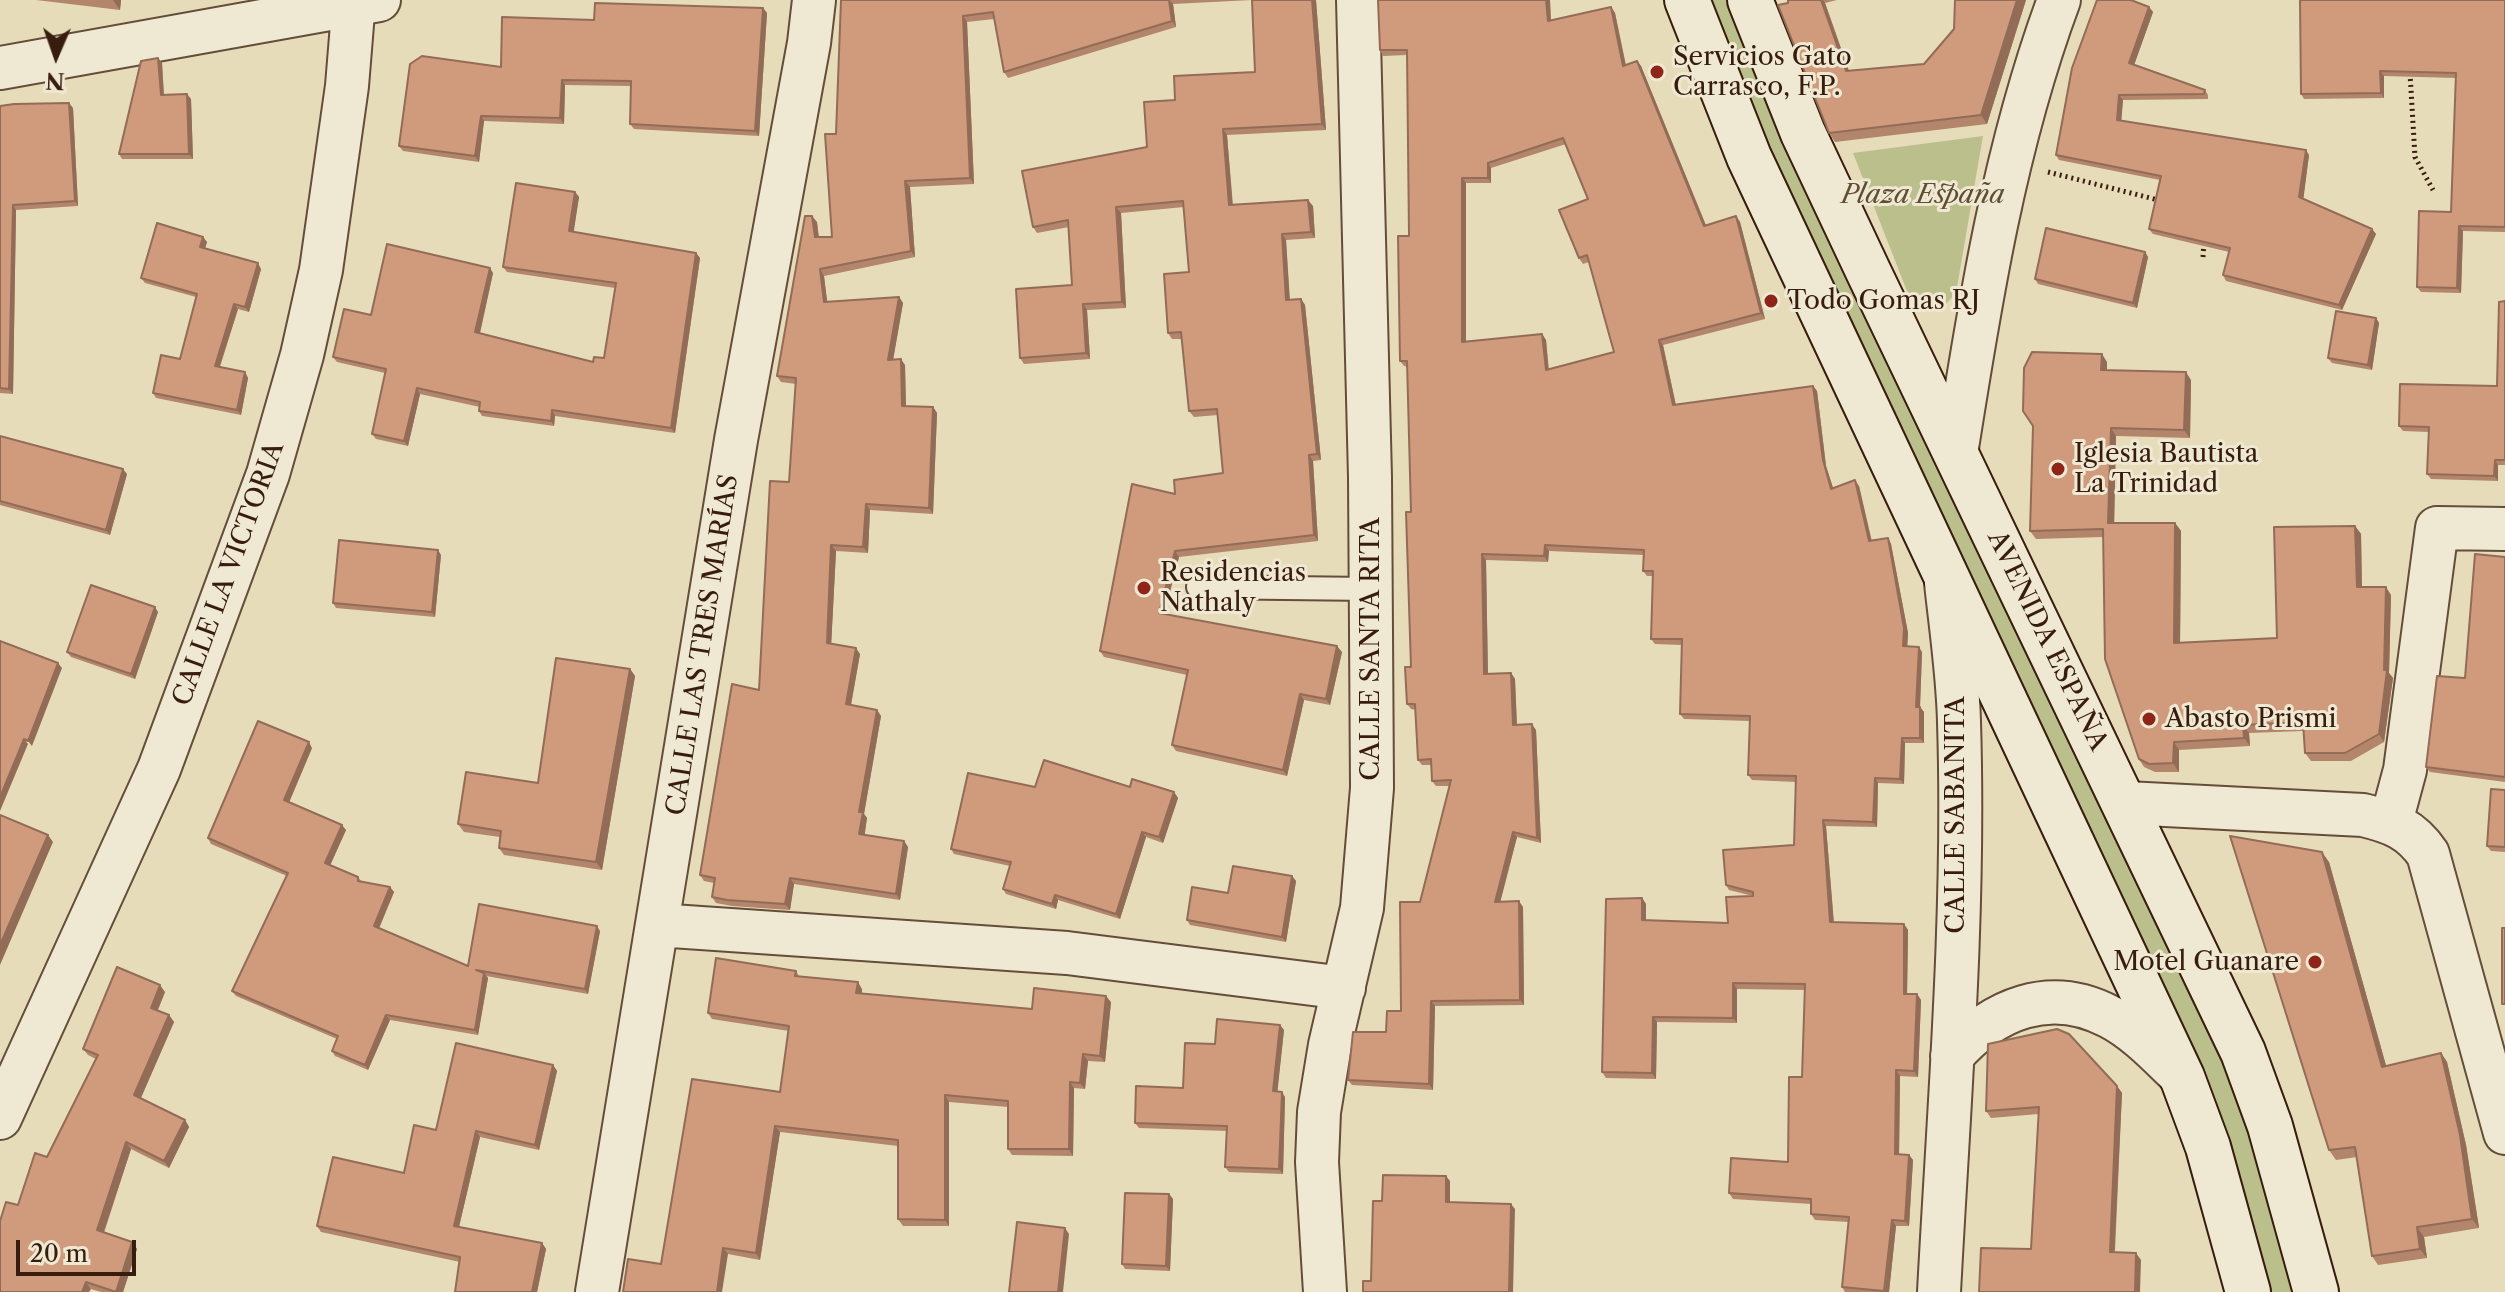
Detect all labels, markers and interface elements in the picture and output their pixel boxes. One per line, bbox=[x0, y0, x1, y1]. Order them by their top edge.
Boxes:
north arrow bbox=[16, 16, 96, 96]
place label: Servicios Gato Carrasco, F.P. bbox=[1673, 41, 1852, 102]
marker: Servicios Gato Carrasco, F.P. bbox=[1648, 63, 1666, 81]
text: N bbox=[45, 67, 65, 94]
park label: Plaza España bbox=[1841, 179, 2005, 211]
place label: Todo Gomas RJ bbox=[1787, 285, 1980, 317]
marker: Todo Gomas RJ bbox=[1762, 292, 1780, 310]
street label: CALLE LA VICTORIA bbox=[167, 438, 291, 710]
place label: Iglesia Bautista La Trinidad bbox=[2074, 438, 2258, 500]
marker: Iglesia Bautista La Trinidad bbox=[2049, 460, 2067, 478]
street label: CALLE LAS TRES MARÍAS bbox=[661, 472, 745, 818]
street label: CALLE SANTA RITA bbox=[1355, 517, 1387, 781]
street label: AVENIDA ESPAÑA bbox=[1980, 526, 2114, 756]
place label: Residencias Nathaly bbox=[1160, 557, 1306, 618]
marker: Residencias Nathaly bbox=[1135, 579, 1153, 597]
street label: CALLE SABANITA bbox=[1940, 696, 1972, 934]
place label: Abasto Prismi bbox=[2165, 703, 2336, 735]
marker: Abasto Prismi bbox=[2140, 710, 2158, 728]
place label: Motel Guanare bbox=[2113, 946, 2299, 978]
marker: Motel Guanare bbox=[2306, 953, 2324, 971]
scale bar bbox=[20, 1224, 140, 1274]
text: 20 m bbox=[30, 1239, 88, 1268]

